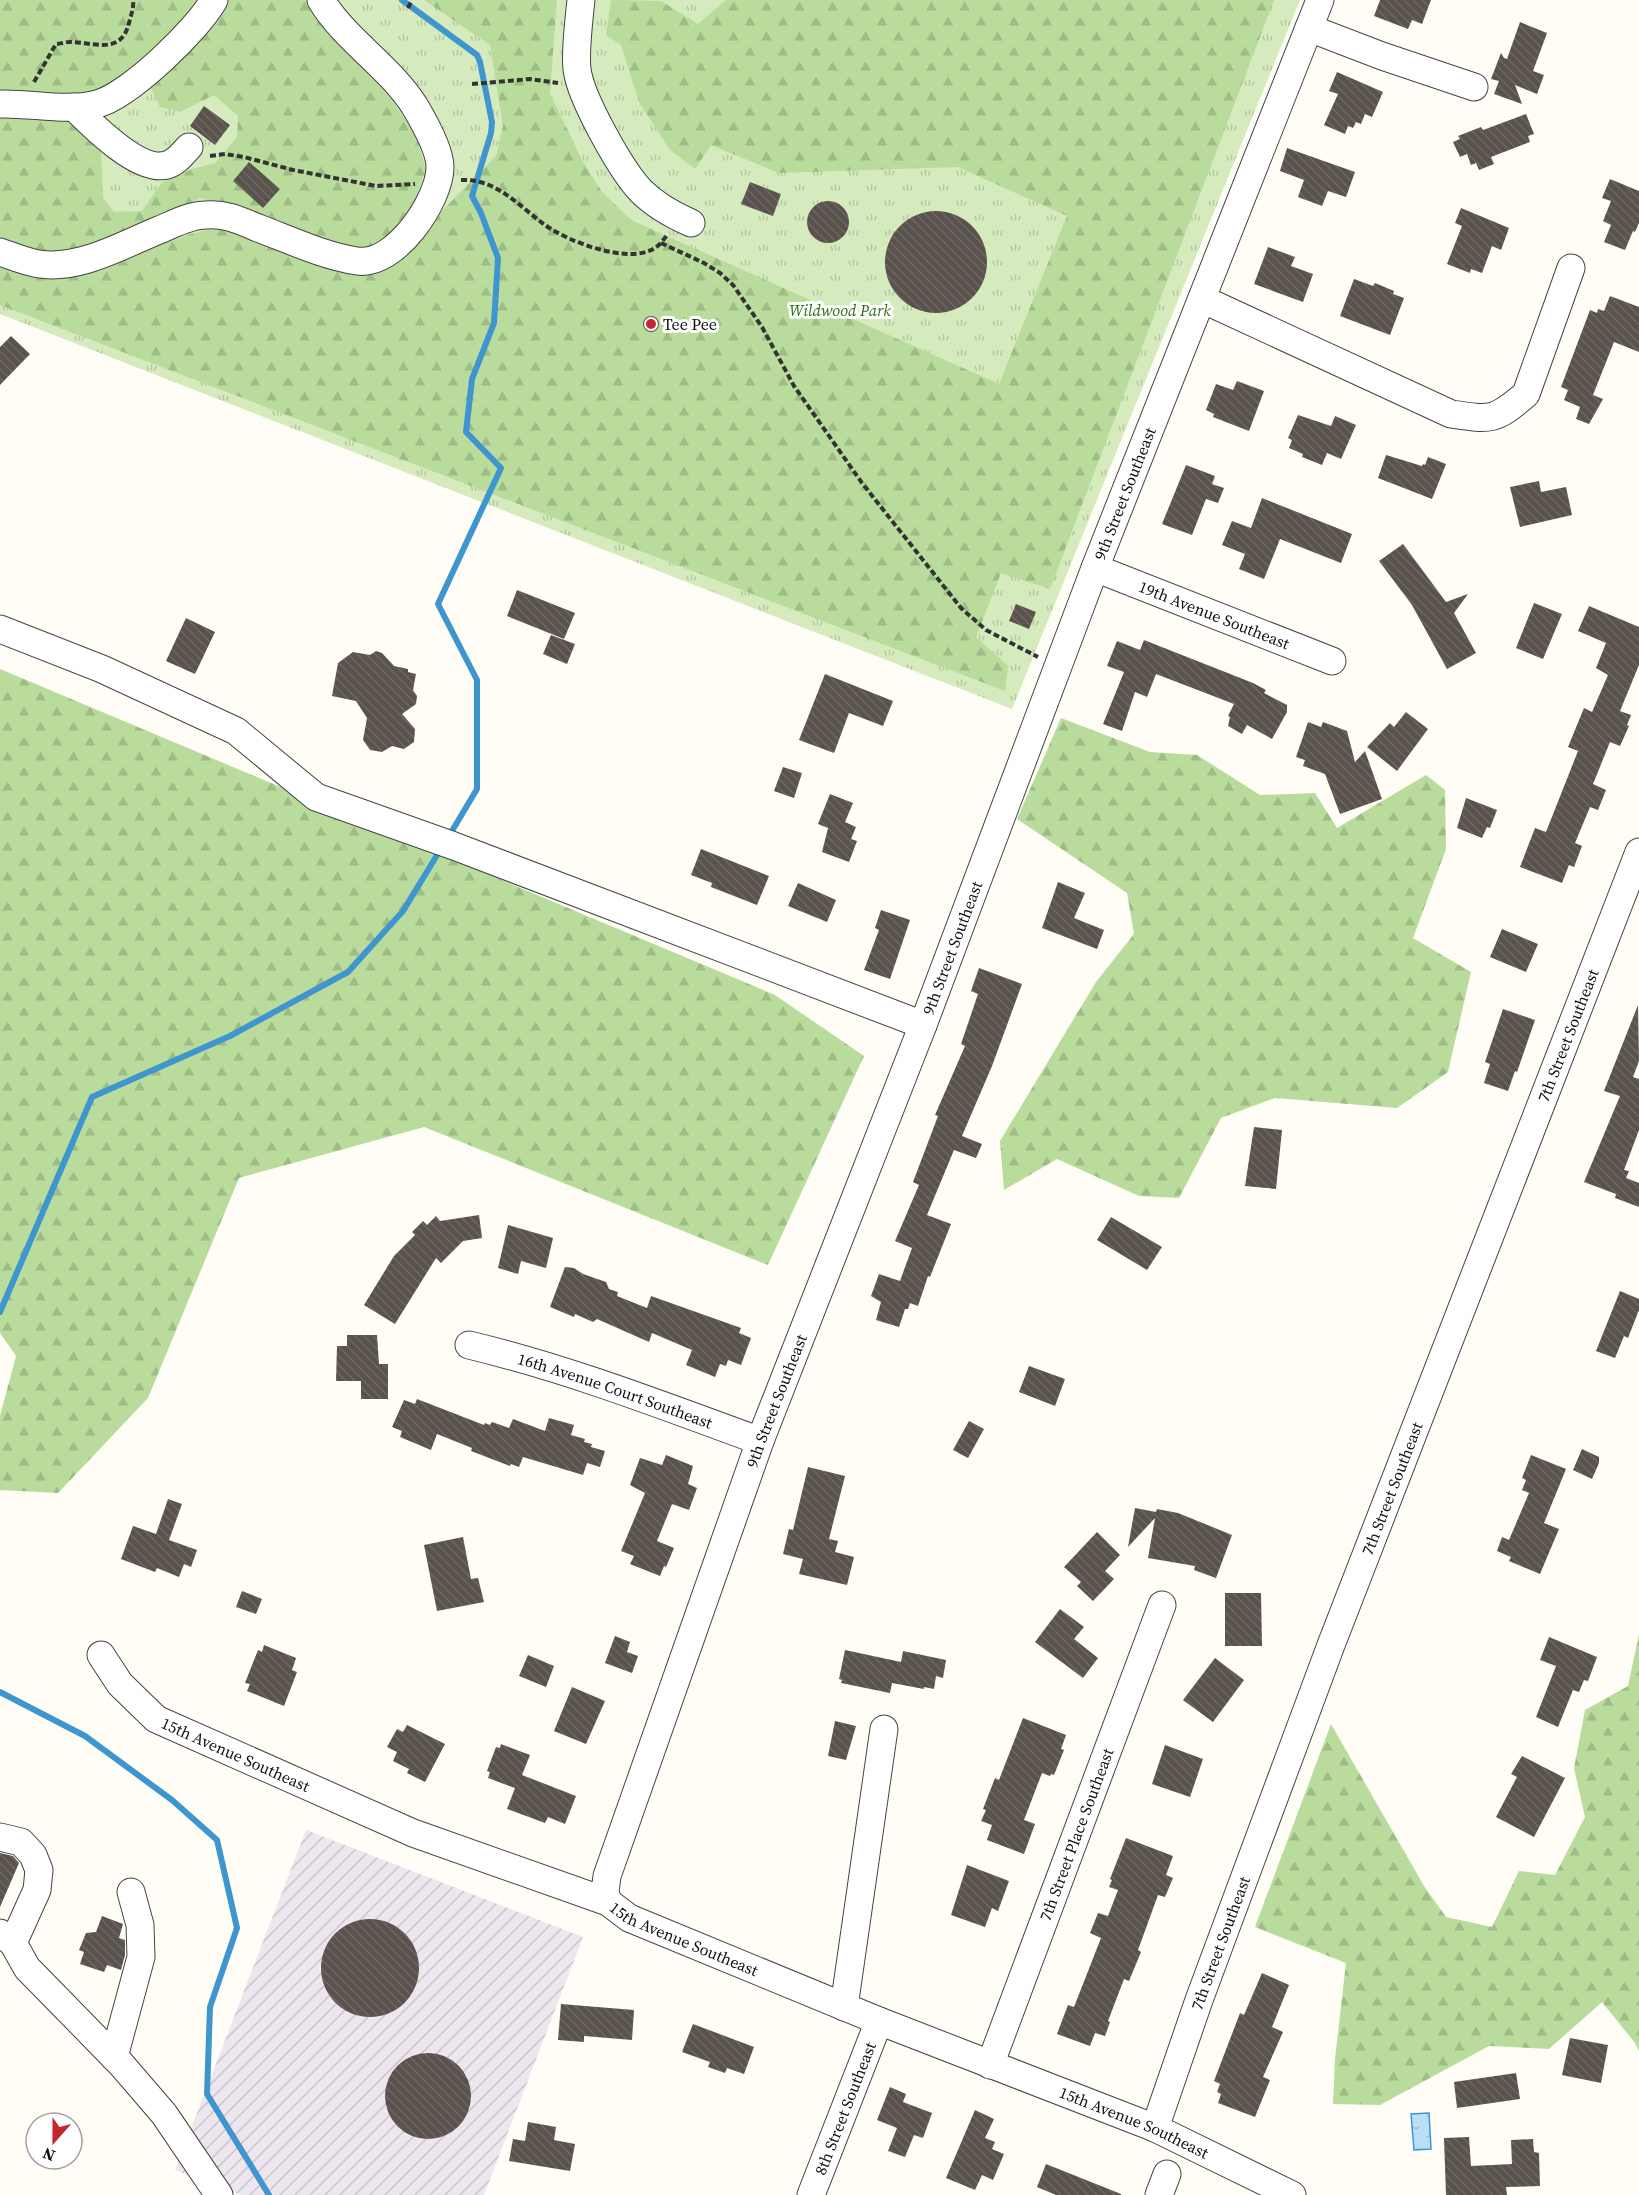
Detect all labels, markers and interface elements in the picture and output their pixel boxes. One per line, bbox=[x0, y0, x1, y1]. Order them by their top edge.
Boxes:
park label: Wildwood Park bbox=[789, 299, 891, 321]
place label: Tee Pee bbox=[663, 313, 717, 335]
marker: Tee Pee bbox=[644, 317, 658, 331]
street label: 9th Street Southeast bbox=[1088, 423, 1161, 563]
street label: 19th Avenue Southeast bbox=[1136, 575, 1293, 655]
street label: 9th Street Southeast bbox=[917, 877, 987, 1018]
street label: 7th Street Southeast bbox=[1532, 965, 1604, 1105]
street label: 9th Street Southeast bbox=[741, 1330, 812, 1470]
street label: 16th Avenue Court Southeast bbox=[515, 1347, 716, 1434]
street label: 7th Street Southeast bbox=[1356, 1418, 1428, 1558]
street label: 15th Avenue Southeast bbox=[158, 1712, 314, 1797]
street label: 7th Street Place Southeast bbox=[1034, 1744, 1119, 1924]
street label: 7th Street Southeast bbox=[1185, 1872, 1255, 2013]
street label: 15th Avenue Southeast bbox=[605, 1896, 762, 1981]
street label: 8th Street Southeast bbox=[809, 2038, 881, 2178]
street label: 15th Avenue Southeast bbox=[1056, 2081, 1213, 2164]
north arrow bbox=[24, 2111, 84, 2171]
text: N bbox=[39, 2143, 58, 2167]

